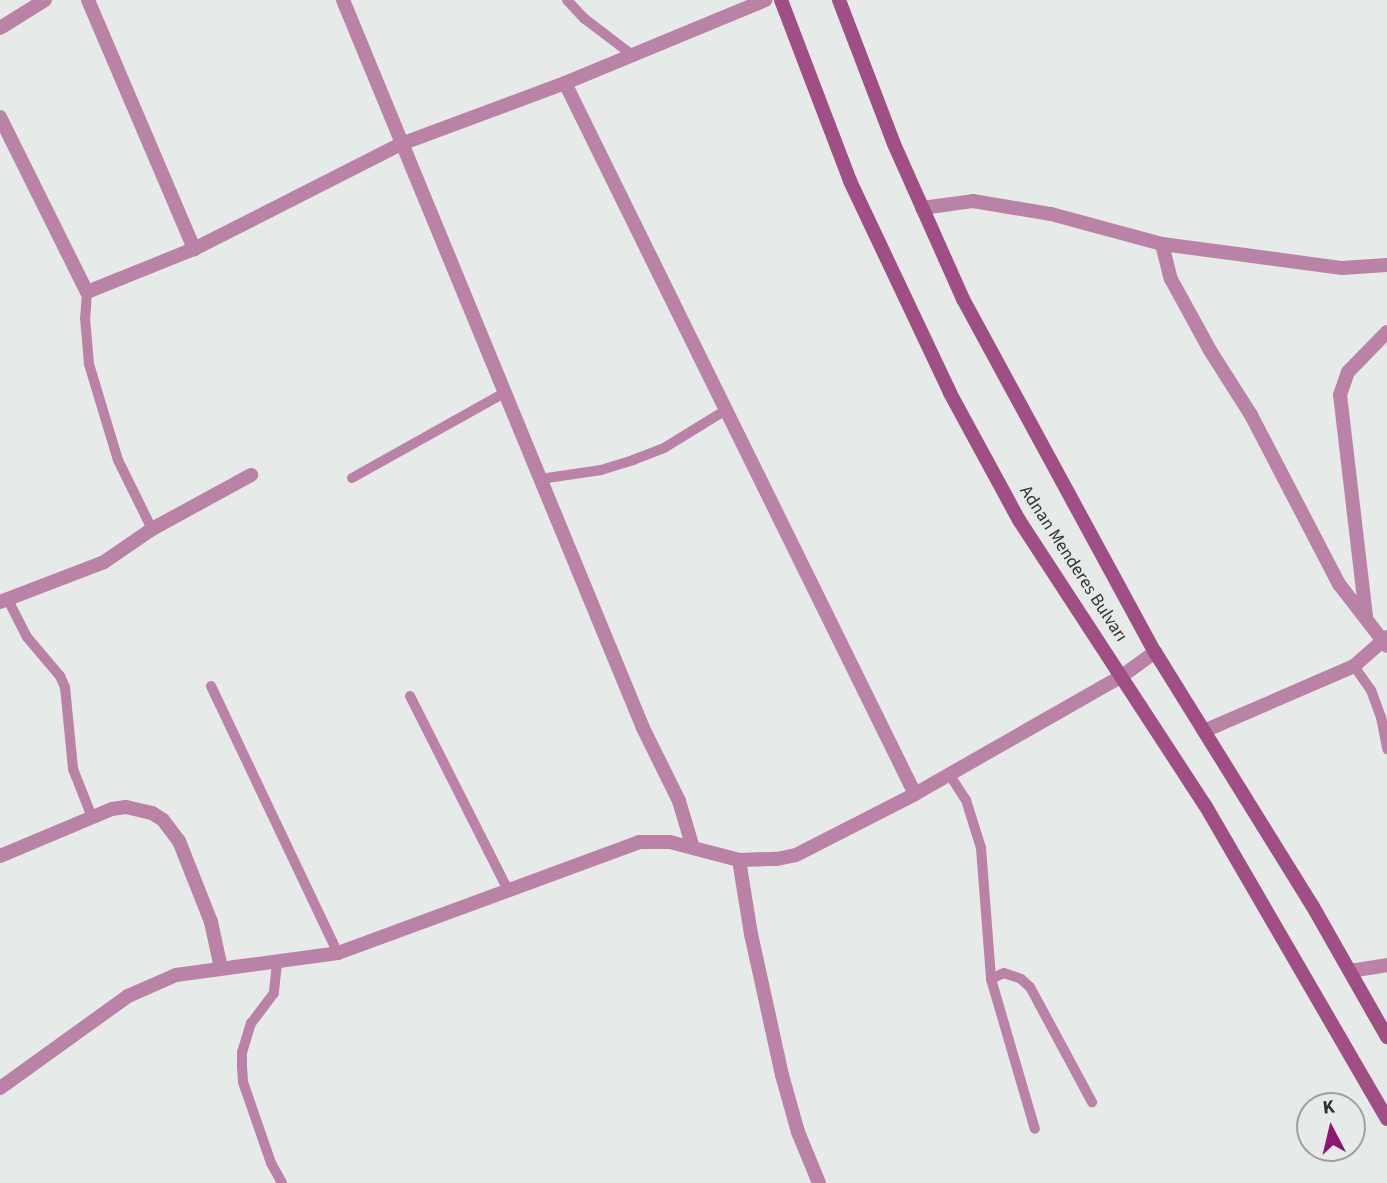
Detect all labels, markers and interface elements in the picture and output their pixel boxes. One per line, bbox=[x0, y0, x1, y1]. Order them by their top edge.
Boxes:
street label: Adnan Menderes Bulvarı bbox=[1014, 482, 1132, 646]
north arrow bbox=[1296, 1092, 1366, 1162]
text: K bbox=[1321, 1094, 1336, 1122]

